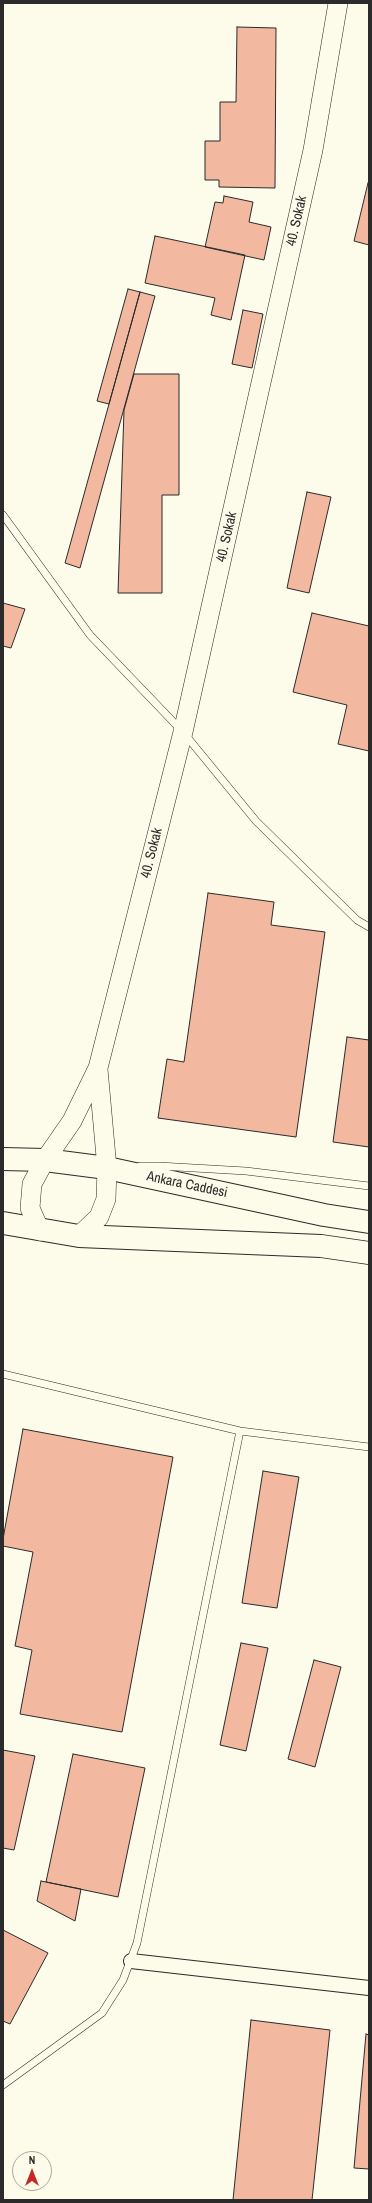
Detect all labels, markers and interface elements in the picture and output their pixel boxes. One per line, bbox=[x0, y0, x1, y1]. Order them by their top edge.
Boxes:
street label: 40. Sokak bbox=[283, 194, 311, 248]
street label: 40. Sokak bbox=[213, 510, 241, 564]
street label: 40. Sokak bbox=[138, 826, 166, 880]
street label: Ankara Caddesi bbox=[145, 1168, 229, 1202]
north arrow bbox=[12, 2151, 52, 2191]
text: N bbox=[29, 2153, 35, 2167]

